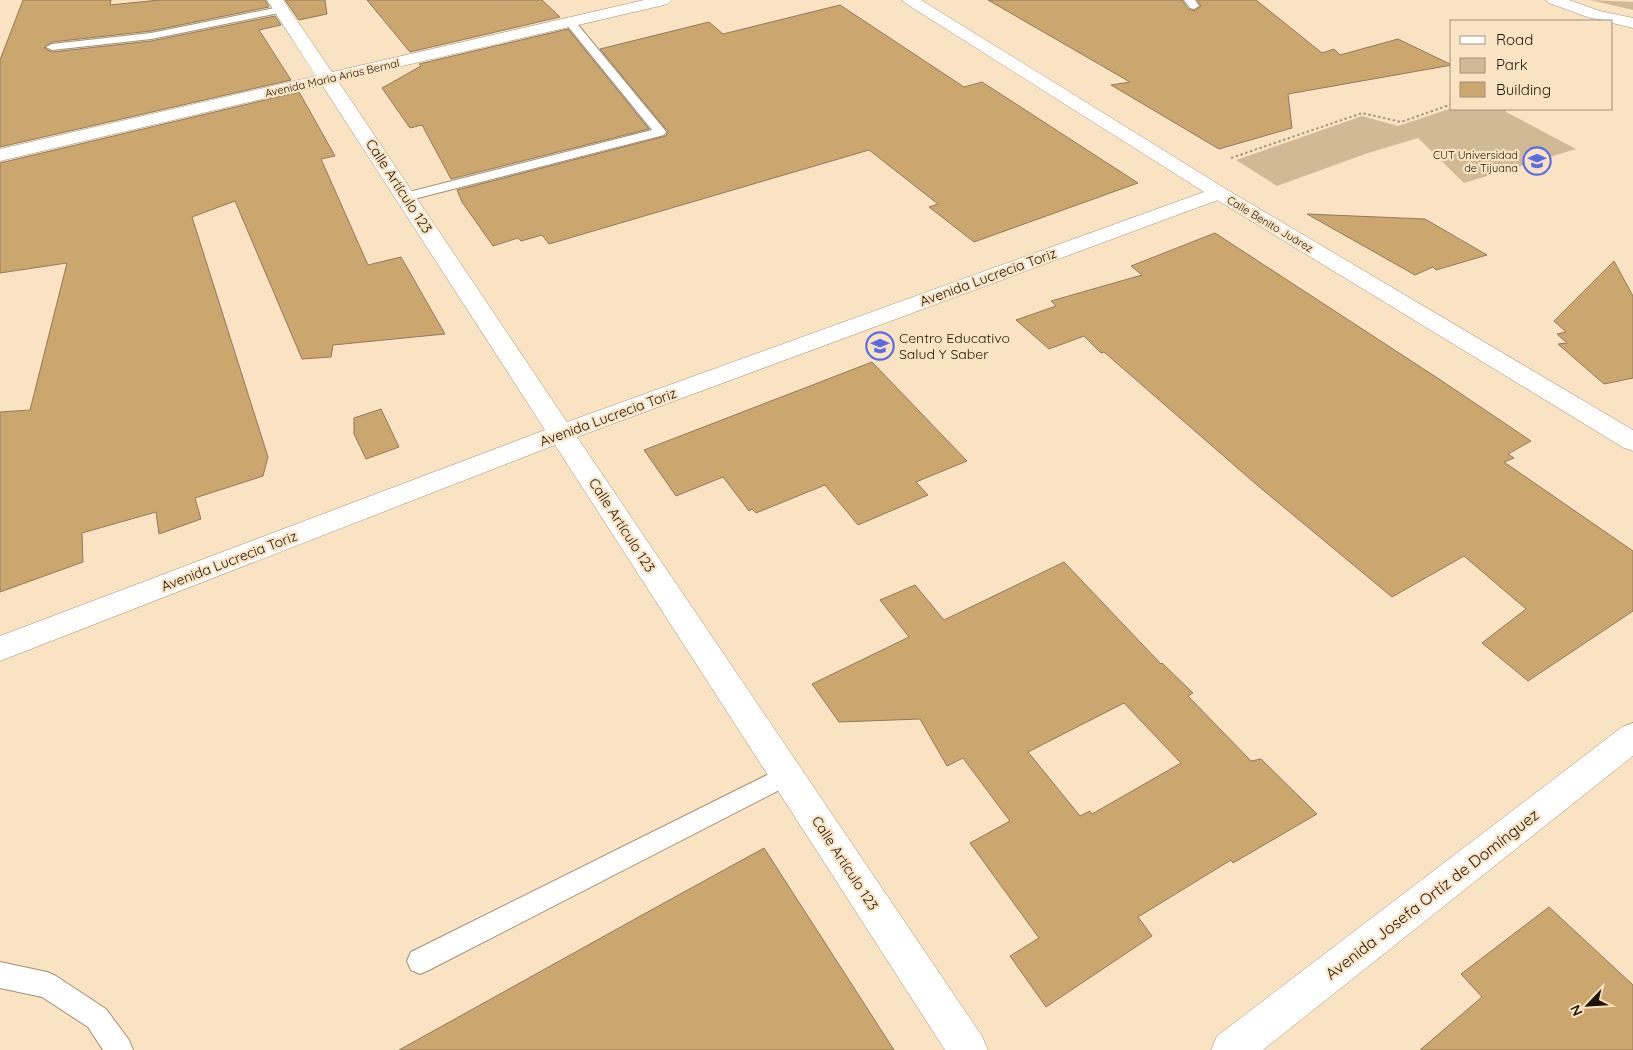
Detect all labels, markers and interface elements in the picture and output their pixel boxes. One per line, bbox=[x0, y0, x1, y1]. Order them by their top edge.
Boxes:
legend bbox=[1450, 20, 1613, 110]
text: Road bbox=[1496, 30, 1533, 49]
text: Park bbox=[1496, 55, 1528, 74]
street label: Avenida Maria Arias Bernal bbox=[263, 56, 401, 100]
text: Building bbox=[1496, 80, 1551, 99]
street label: Calle Artículo 123 bbox=[362, 136, 436, 236]
school or university icon: CUT Universidad de Tijuana bbox=[1522, 146, 1552, 176]
place label: CUT Universidad de Tijuana bbox=[1433, 148, 1518, 175]
street label: Calle Benito Juárez bbox=[1224, 193, 1316, 255]
street label: Avenida Lucrecia Toriz bbox=[917, 244, 1059, 310]
place label: Centro Educativo Salud Y Saber bbox=[899, 329, 1010, 363]
school or university icon: Centro Educativo Salud Y Saber bbox=[865, 331, 895, 361]
street label: Avenida Lucrecia Toriz bbox=[537, 384, 679, 450]
street label: Calle Artículo 123 bbox=[585, 475, 659, 575]
street label: Avenida Lucrecia Toriz bbox=[158, 527, 300, 595]
street label: Avenida Josefa Ortíz de Domínguez bbox=[1321, 804, 1543, 984]
street label: Calle Artículo 123 bbox=[808, 813, 882, 913]
north arrow bbox=[1563, 980, 1613, 1030]
text: N bbox=[1566, 1002, 1587, 1019]

